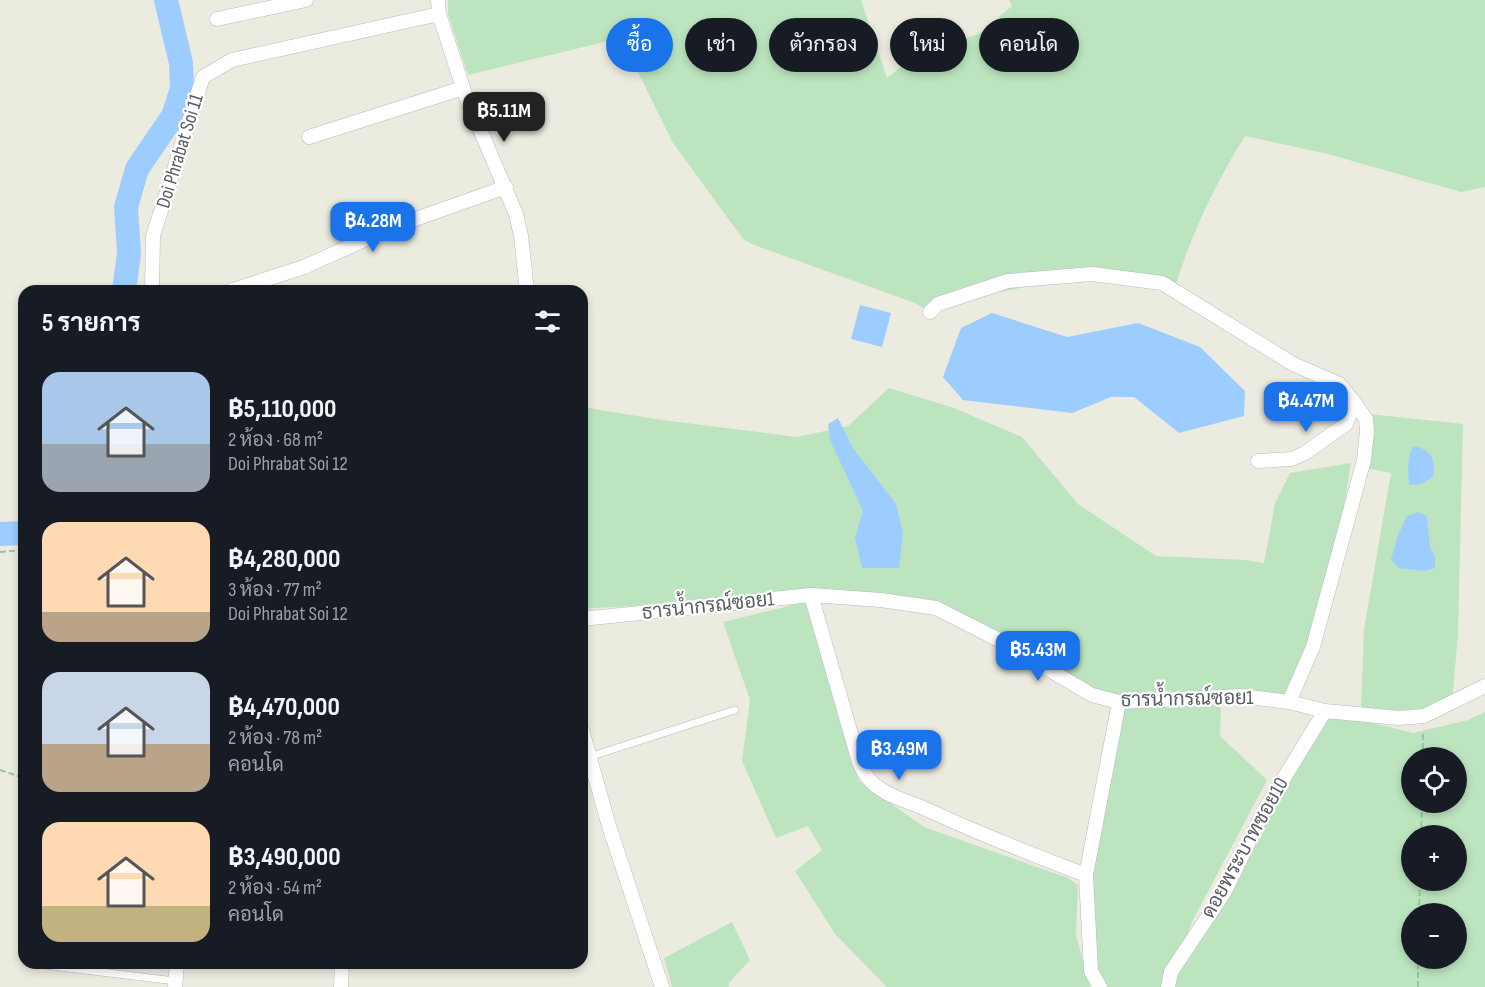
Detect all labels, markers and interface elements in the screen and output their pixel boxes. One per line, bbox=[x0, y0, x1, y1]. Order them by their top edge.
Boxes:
chip: ซื้อ bbox=[606, 18, 673, 72]
chip: เช่า bbox=[685, 18, 757, 72]
chip: ตัวกรอง bbox=[769, 18, 878, 72]
chip: ใหม่ bbox=[890, 18, 967, 72]
chip: คอนโด bbox=[979, 18, 1079, 72]
street label: Doi Phrabat Soi 11 bbox=[151, 91, 209, 211]
pin: ฿5.11M bbox=[455, 92, 553, 143]
text: ฿5.11M bbox=[477, 99, 531, 123]
pin: ฿4.28M bbox=[324, 202, 422, 253]
text: ฿4.28M bbox=[344, 209, 402, 233]
icon: filters bbox=[531, 305, 564, 338]
text: 5 รายการ bbox=[42, 308, 141, 339]
pin: ฿4.47M bbox=[1257, 382, 1355, 433]
text: ฿4.47M bbox=[1278, 389, 1334, 413]
text: ฿5,110,000 bbox=[228, 394, 336, 425]
icon: home bbox=[90, 396, 162, 468]
text: 2 ห้อง · 68 m² bbox=[228, 428, 323, 452]
text: Doi Phrabat Soi 12 bbox=[228, 452, 348, 476]
text: ฿4,280,000 bbox=[228, 544, 340, 575]
icon: home bbox=[90, 546, 162, 618]
text: 3 ห้อง · 77 m² bbox=[228, 578, 322, 602]
street label: ธารน้ำกรณ์ซอย1 bbox=[640, 580, 775, 625]
text: Doi Phrabat Soi 12 bbox=[228, 602, 348, 626]
pin: ฿5.43M bbox=[989, 631, 1087, 682]
text: ฿5.43M bbox=[1010, 638, 1066, 662]
street label: ธารน้ำกรณ์ซอย1 bbox=[1120, 679, 1254, 712]
text: ฿4,470,000 bbox=[228, 692, 340, 723]
icon: home bbox=[90, 696, 162, 768]
text: 2 ห้อง · 78 m² bbox=[228, 726, 322, 750]
pin: ฿3.49M bbox=[850, 730, 948, 781]
text: ฿3.49M bbox=[870, 737, 928, 761]
map controls bbox=[1401, 747, 1467, 969]
button: locate bbox=[1401, 747, 1467, 813]
text: คอนโด bbox=[228, 753, 284, 777]
street label: ดอยพระบาทซอย10 bbox=[1196, 774, 1294, 922]
button: + bbox=[1401, 825, 1467, 891]
text: ฿3,490,000 bbox=[228, 842, 341, 873]
icon: home bbox=[90, 846, 162, 918]
text: 2 ห้อง · 54 m² bbox=[228, 876, 322, 900]
text: คอนโด bbox=[228, 903, 284, 927]
button: − bbox=[1401, 903, 1467, 969]

